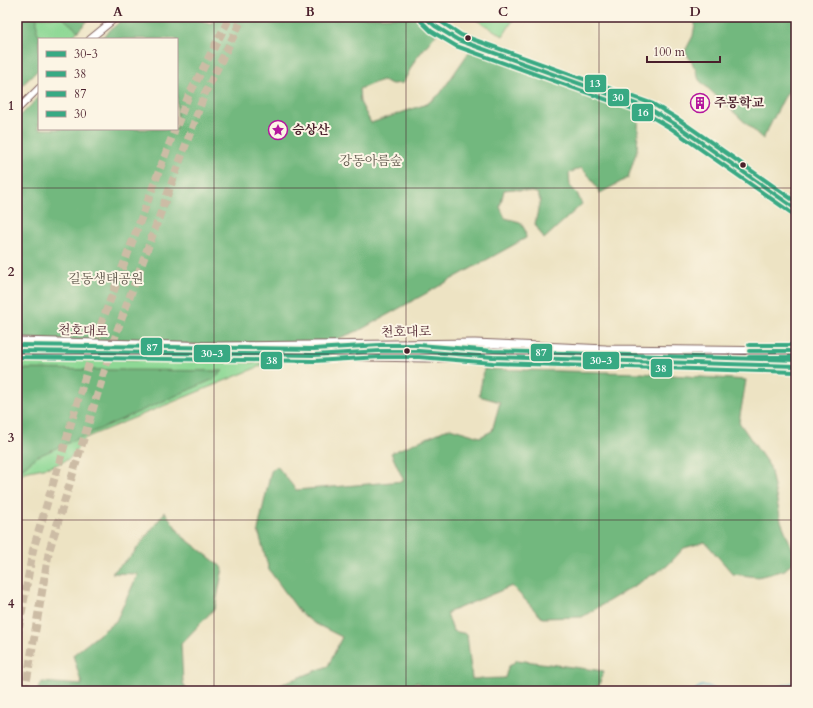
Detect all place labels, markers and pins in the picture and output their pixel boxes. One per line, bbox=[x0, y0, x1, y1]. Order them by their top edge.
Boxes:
unlabelled marker bbox=[463, 33, 473, 43]
building icon: 주몽학교 bbox=[689, 92, 711, 114]
place label: 주몽학교 bbox=[714, 94, 765, 112]
place icon: 승상산 bbox=[267, 119, 289, 141]
place label: 승상산 bbox=[292, 121, 330, 139]
unlabelled marker bbox=[738, 160, 748, 170]
unlabelled marker bbox=[402, 346, 412, 356]

